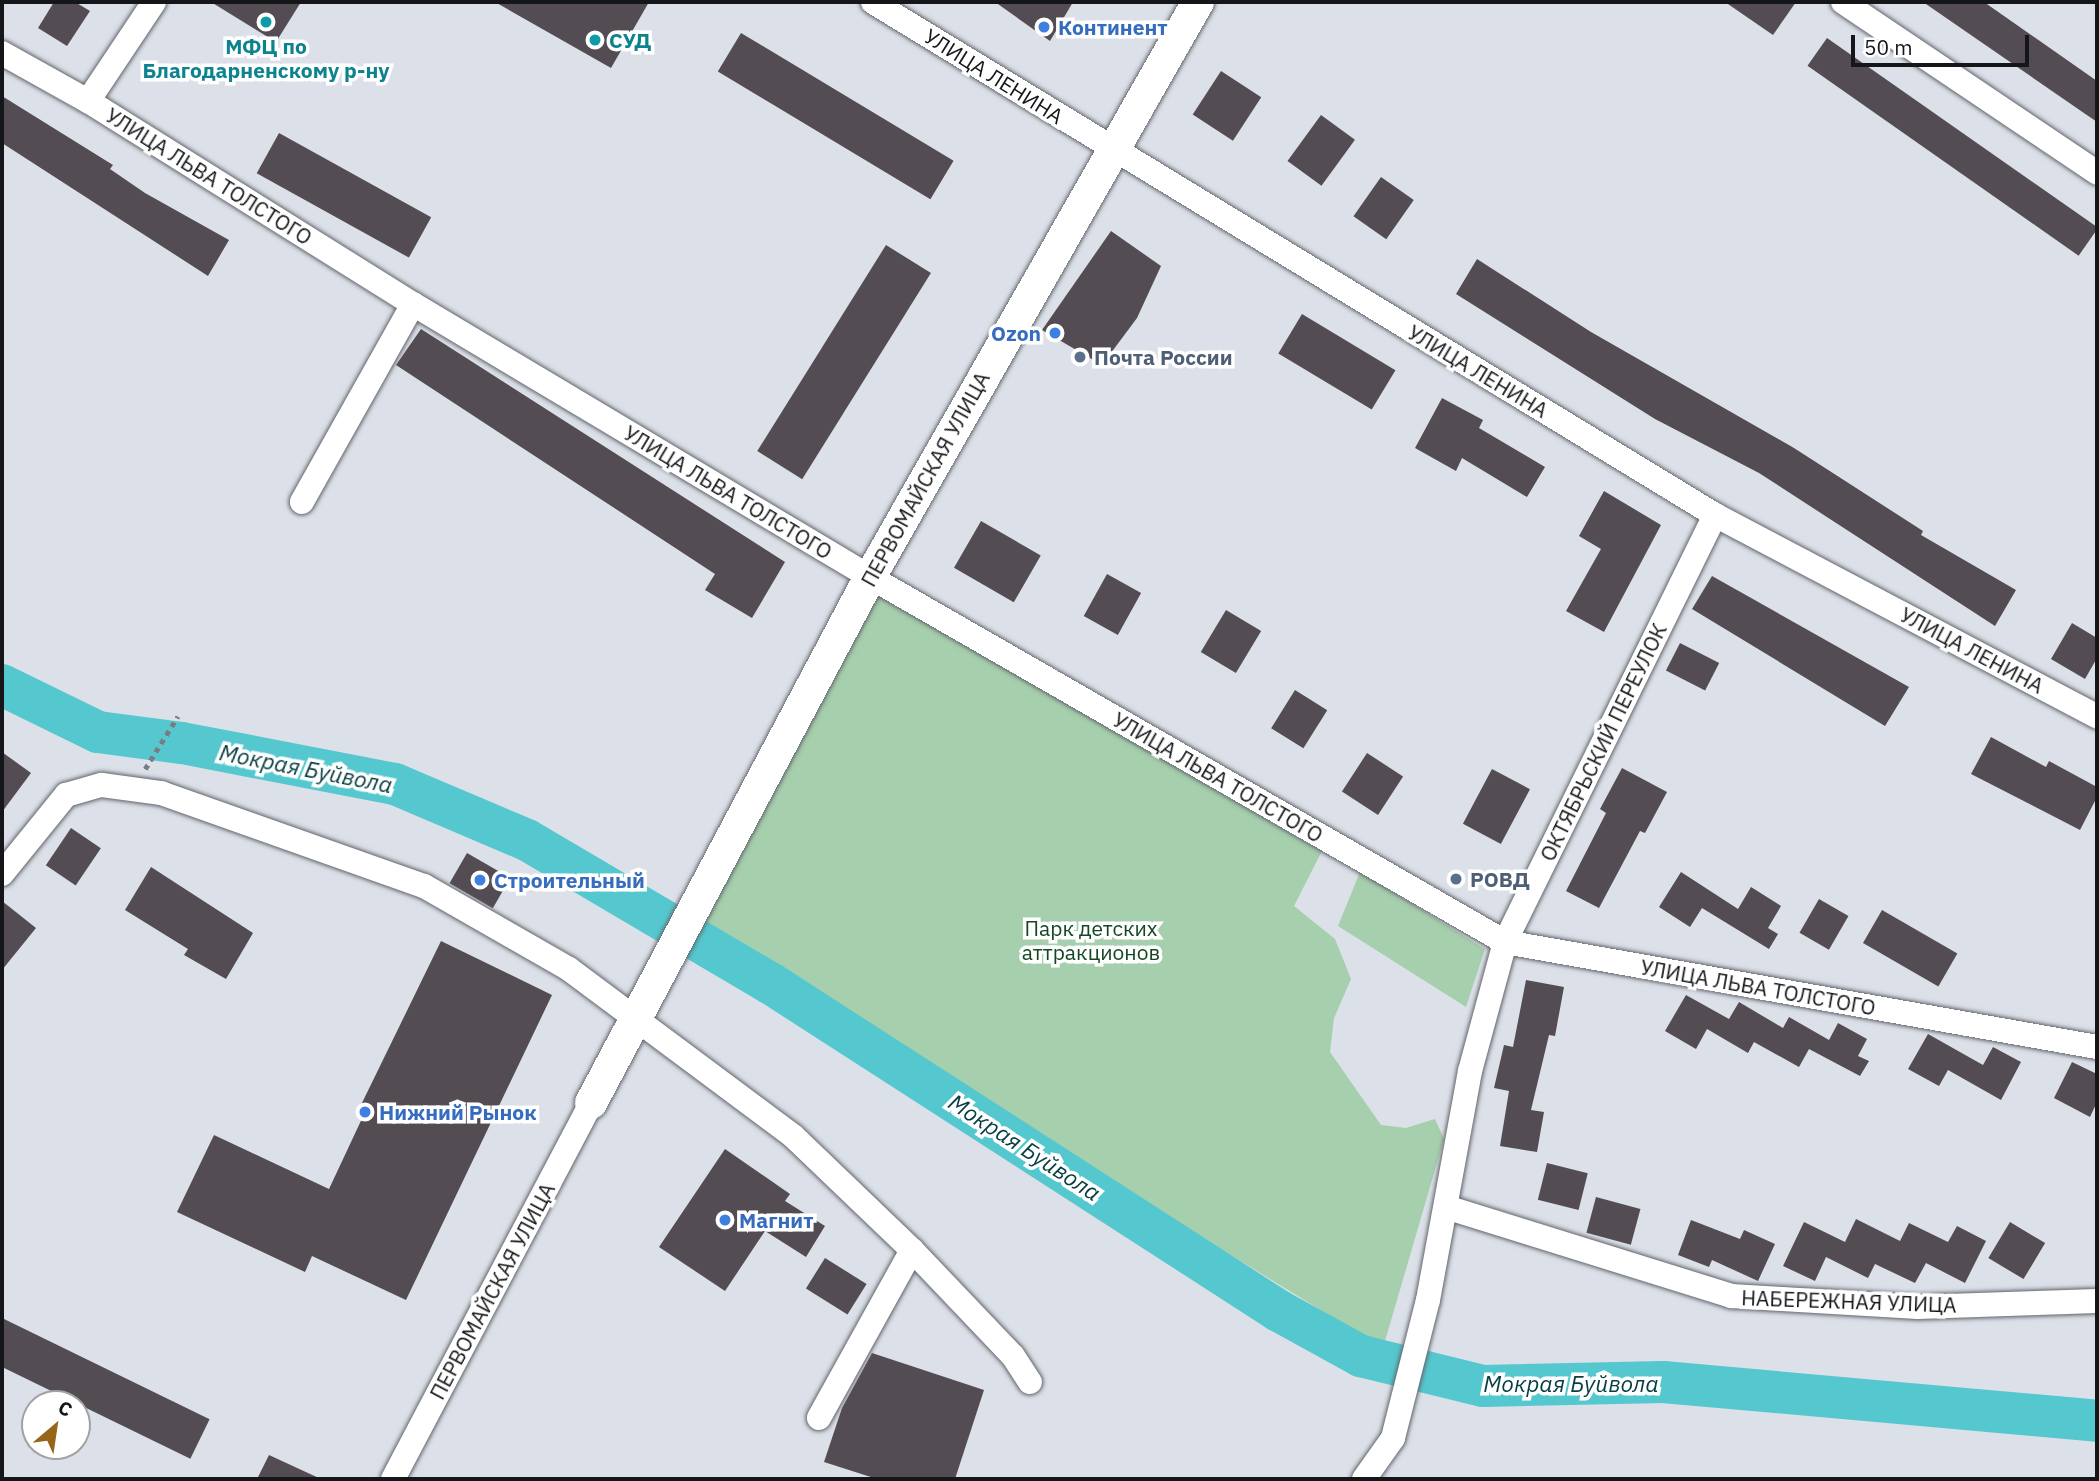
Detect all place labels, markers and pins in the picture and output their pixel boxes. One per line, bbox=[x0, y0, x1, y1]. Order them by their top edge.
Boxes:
marker: МФЦ по Благодарненскому р-ну bbox=[258, 14, 274, 30]
place label: Континент bbox=[1058, 14, 1168, 40]
marker: Континент bbox=[1036, 19, 1052, 35]
place label: СУД bbox=[609, 27, 651, 53]
marker: СУД bbox=[587, 32, 603, 48]
place label: МФЦ по Благодарненскому р-ну bbox=[142, 33, 390, 83]
place label: Ozon bbox=[991, 320, 1041, 346]
marker: Ozon bbox=[1047, 325, 1063, 341]
place label: Почта России bbox=[1094, 344, 1233, 370]
marker: Почта России bbox=[1072, 349, 1088, 365]
place label: РОВД bbox=[1470, 866, 1530, 892]
place label: Строительный bbox=[494, 867, 645, 893]
marker: РОВД bbox=[1448, 871, 1464, 887]
marker: Строительный bbox=[472, 872, 488, 888]
place label: Нижний Рынок bbox=[379, 1099, 537, 1125]
marker: Нижний Рынок bbox=[357, 1104, 373, 1120]
place label: Магнит bbox=[739, 1207, 814, 1233]
marker: Магнит bbox=[717, 1212, 733, 1228]

